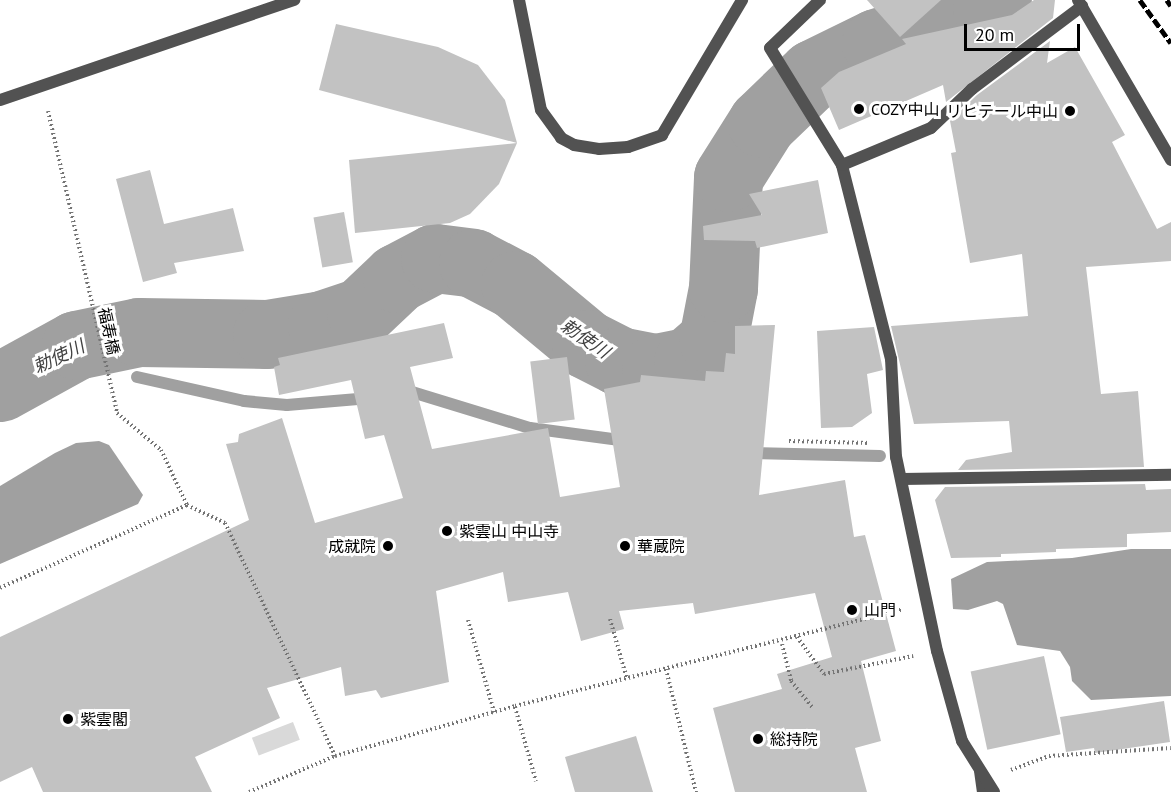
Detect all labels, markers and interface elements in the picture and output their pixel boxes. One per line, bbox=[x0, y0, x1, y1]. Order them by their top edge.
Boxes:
scale bar bbox=[967, 12, 1082, 50]
text: 20 m bbox=[975, 23, 1014, 46]
place label: COZY中山 bbox=[871, 99, 940, 119]
place label: リヒテール中山 bbox=[946, 101, 1058, 121]
marker: COZY中山 bbox=[852, 102, 866, 116]
marker: リヒテール中山 bbox=[1063, 104, 1077, 118]
street label: 福寿橋 bbox=[95, 306, 123, 356]
water label: 勅使川 bbox=[557, 315, 613, 363]
water label: 勅使川 bbox=[30, 336, 88, 378]
place label: 紫雲山 中山寺 bbox=[459, 521, 559, 541]
marker: 紫雲山 中山寺 bbox=[440, 524, 454, 538]
place label: 成就院 bbox=[328, 536, 376, 556]
place label: 華蔵院 bbox=[637, 536, 685, 556]
marker: 成就院 bbox=[381, 539, 395, 553]
marker: 華蔵院 bbox=[618, 539, 632, 553]
place label: 山門 bbox=[864, 600, 896, 620]
marker: 山門 bbox=[845, 603, 859, 617]
place label: 紫雲閣 bbox=[80, 709, 128, 729]
marker: 紫雲閣 bbox=[61, 712, 75, 726]
place label: 総持院 bbox=[770, 729, 818, 749]
marker: 総持院 bbox=[751, 732, 765, 746]

